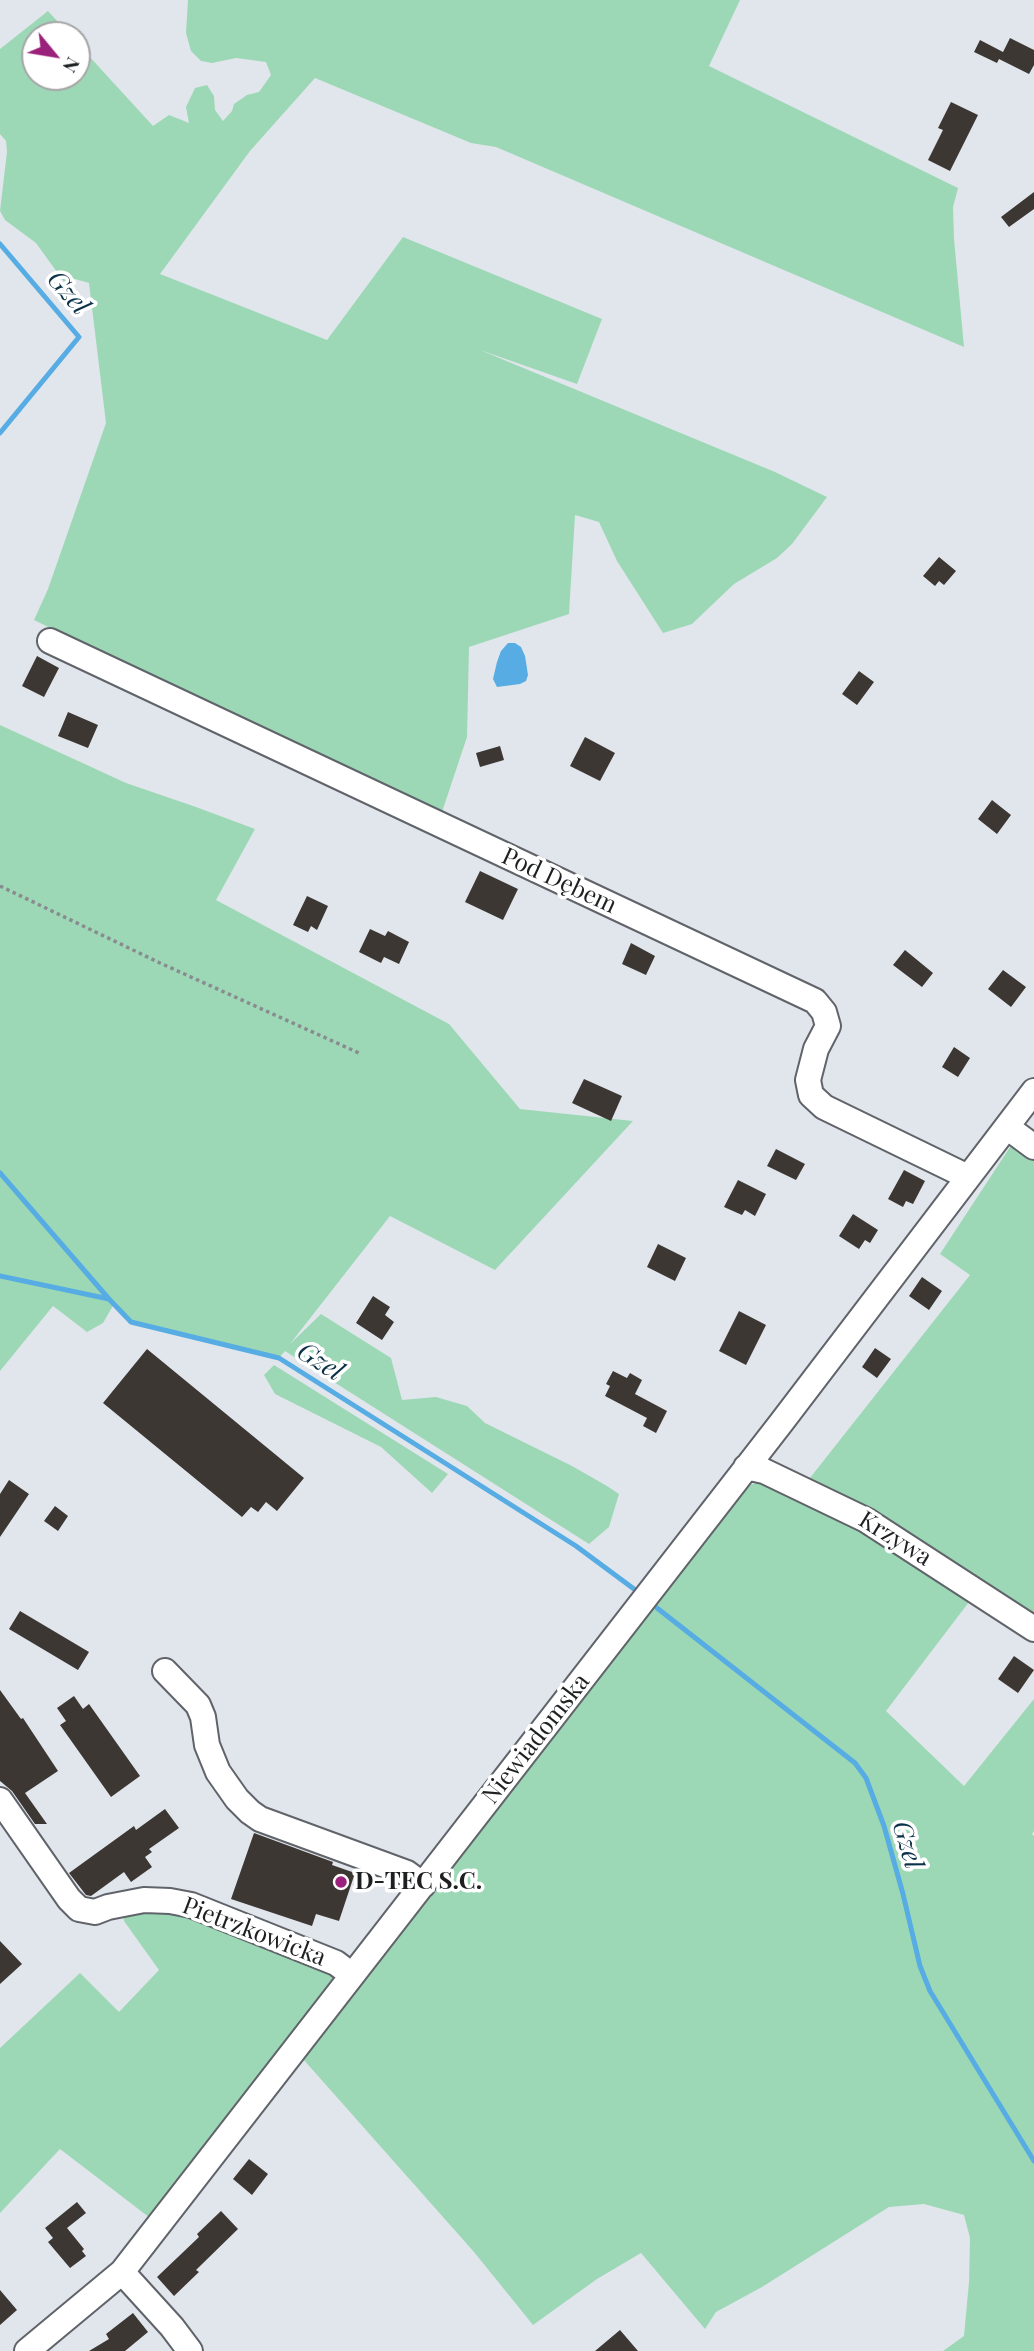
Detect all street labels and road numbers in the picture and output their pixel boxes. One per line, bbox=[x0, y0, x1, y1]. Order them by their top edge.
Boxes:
street label: Pod Dębem bbox=[497, 842, 621, 920]
street label: Krzywa bbox=[853, 1506, 937, 1572]
street label: Niewiadomska bbox=[476, 1668, 596, 1810]
street label: Pietrzkowicka bbox=[178, 1891, 330, 1973]

